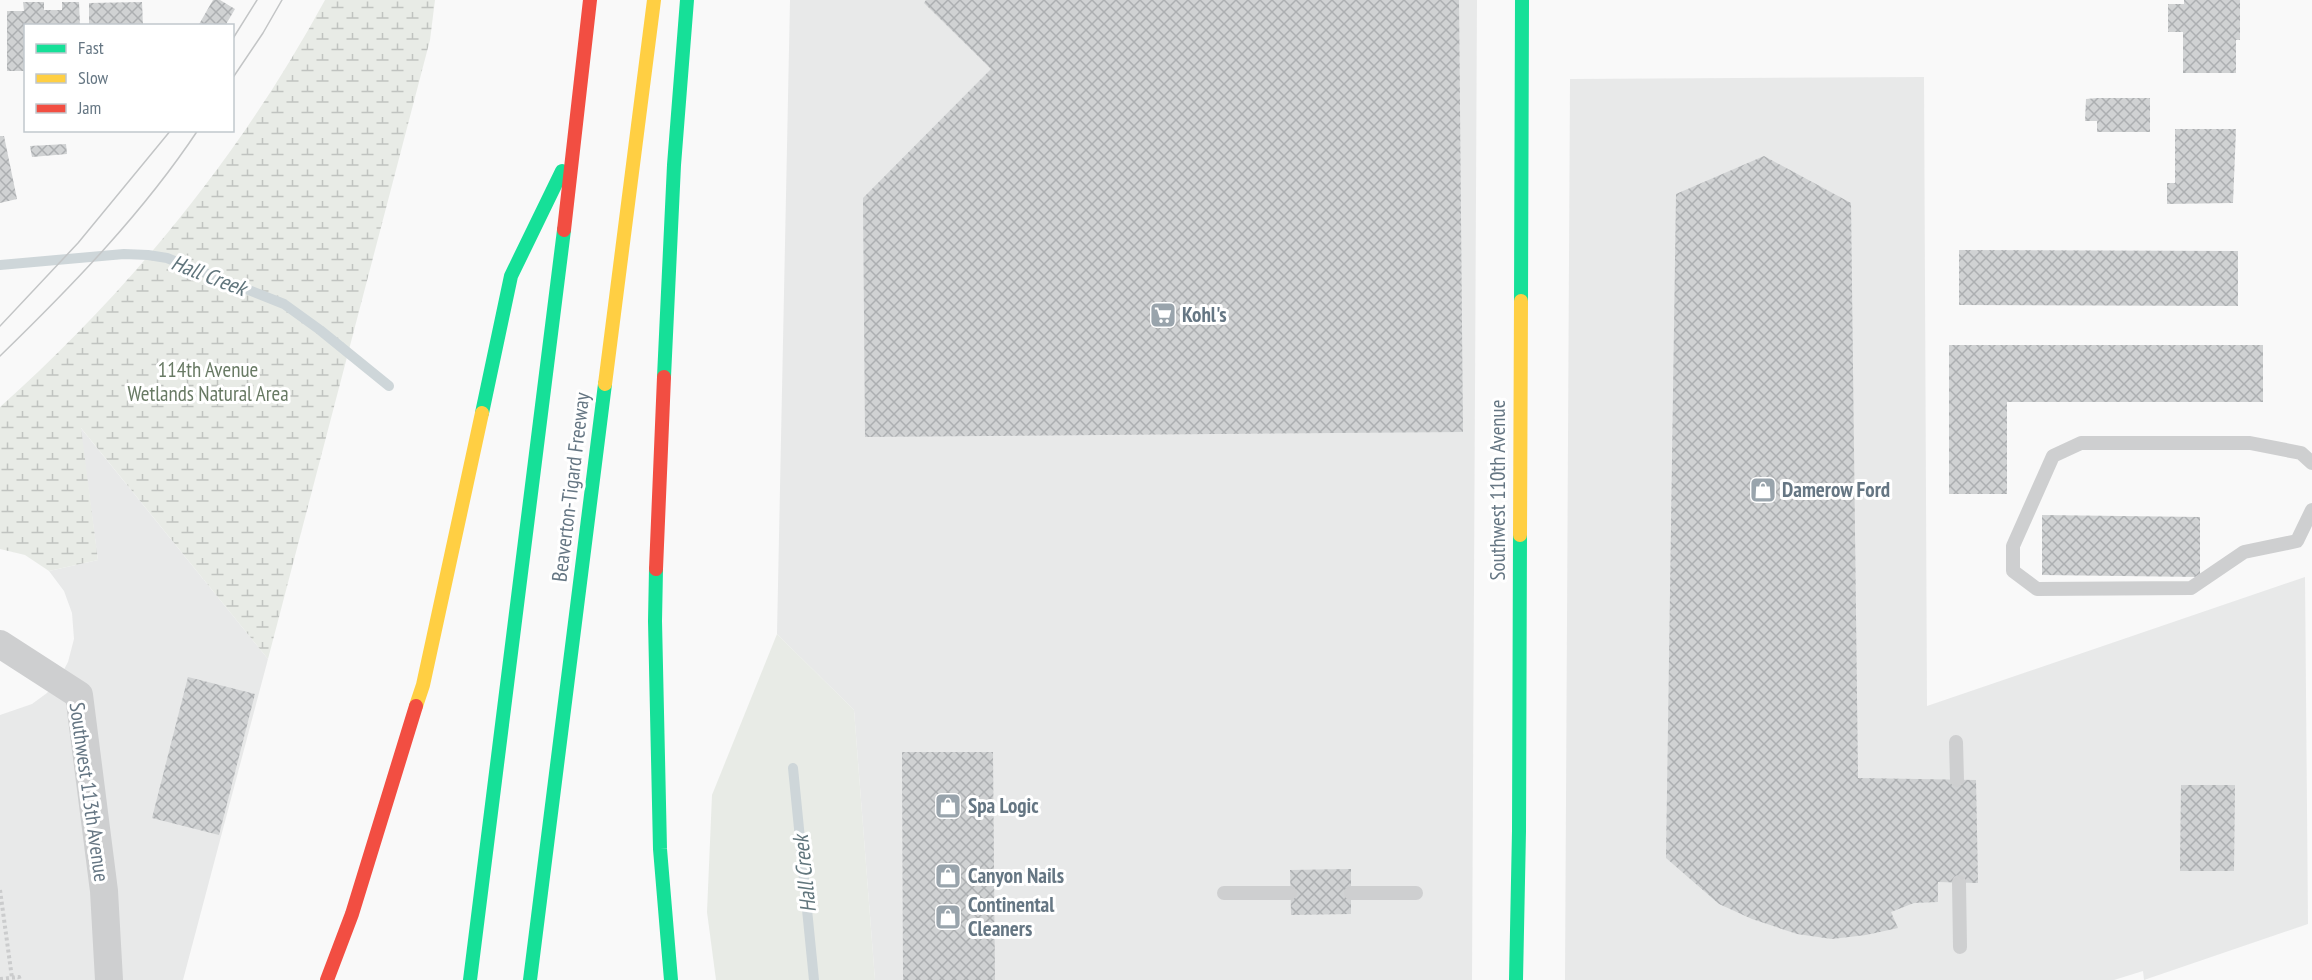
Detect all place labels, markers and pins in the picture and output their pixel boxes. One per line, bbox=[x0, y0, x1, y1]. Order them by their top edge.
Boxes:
supermarket icon: Kohl's bbox=[1148, 300, 1178, 330]
place label: Kohl's bbox=[1182, 301, 1227, 328]
shop icon: Damerow Ford bbox=[1748, 475, 1778, 505]
place label: Damerow Ford bbox=[1782, 476, 1890, 503]
shop icon: Spa Logic bbox=[933, 791, 963, 821]
place label: Spa Logic bbox=[968, 792, 1039, 819]
shop icon: Canyon Nails bbox=[933, 861, 963, 891]
place label: Canyon Nails bbox=[968, 862, 1064, 889]
place label: Continental Cleaners bbox=[968, 891, 1055, 942]
shop icon: Continental Cleaners bbox=[933, 902, 963, 932]

